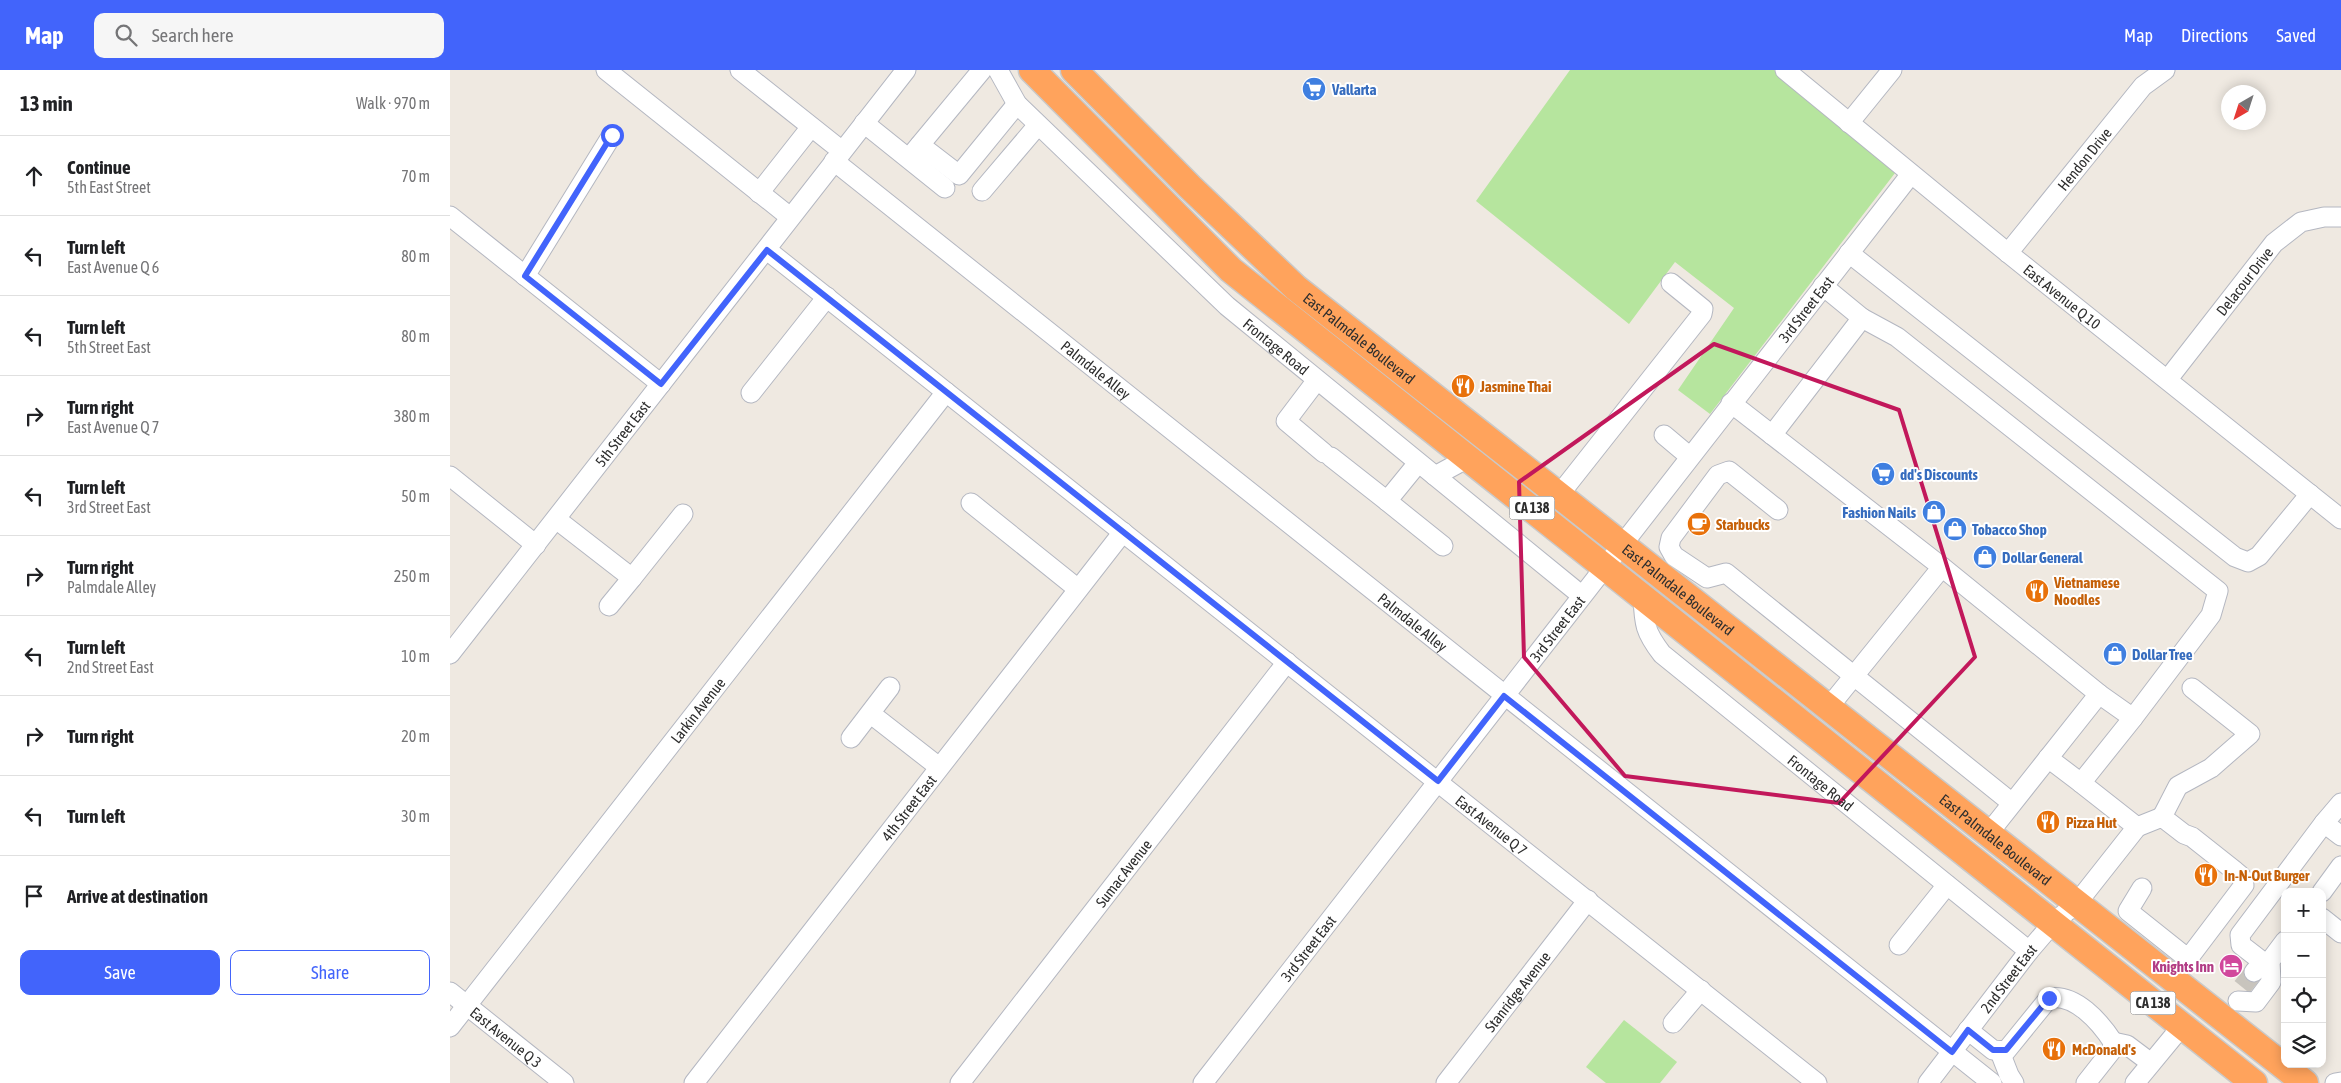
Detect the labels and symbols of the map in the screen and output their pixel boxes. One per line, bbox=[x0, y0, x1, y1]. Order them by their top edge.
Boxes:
supermarket icon: Vallarta bbox=[1301, 76, 1327, 102]
place label: Vallarta bbox=[1331, 81, 1376, 98]
north arrow bbox=[2221, 85, 2266, 130]
route start bbox=[601, 124, 624, 147]
street label: Hendon Drive bbox=[2054, 124, 2115, 194]
street label: Delacour Drive bbox=[2212, 244, 2276, 319]
street label: East Avenue Q 10 bbox=[2020, 261, 2104, 332]
street label: 3rd Street East bbox=[1775, 273, 1837, 345]
street label: East Palmdale Boulevard bbox=[1300, 289, 1419, 387]
street label: Frontage Road bbox=[1240, 315, 1313, 378]
street label: Palmdale Alley bbox=[1058, 337, 1134, 402]
restaurant icon: Jasmine Thai bbox=[1450, 373, 1476, 399]
place label: Jasmine Thai bbox=[1479, 378, 1551, 395]
street label: 5th Street East bbox=[591, 397, 653, 470]
supermarket icon: dd's Discounts bbox=[1870, 461, 1896, 487]
place label: dd's Discounts bbox=[1900, 466, 1979, 483]
road number: CA 138 bbox=[1510, 496, 1554, 519]
shop icon: Fashion Nails bbox=[1921, 499, 1947, 525]
place label: Fashion Nails bbox=[1842, 504, 1917, 521]
cafe icon: Starbucks bbox=[1686, 511, 1712, 537]
place label: Starbucks bbox=[1716, 516, 1771, 533]
shop icon: Tobacco Shop bbox=[1942, 516, 1968, 542]
place label: Tobacco Shop bbox=[1972, 521, 2047, 538]
street label: East Palmdale Boulevard bbox=[1619, 540, 1738, 638]
shop icon: Dollar General bbox=[1972, 544, 1998, 570]
place label: Dollar General bbox=[2002, 549, 2084, 566]
place label: Vietnamese Noodles bbox=[2053, 574, 2120, 608]
restaurant icon: Vietnamese Noodles bbox=[2024, 578, 2050, 604]
street label: Palmdale Alley bbox=[1375, 589, 1451, 655]
street label: 3rd Street East bbox=[1526, 592, 1588, 665]
shop icon: Dollar Tree bbox=[2102, 641, 2128, 667]
place label: Dollar Tree bbox=[2132, 646, 2193, 663]
street label: Larkin Avenue bbox=[667, 674, 728, 746]
street label: Frontage Road bbox=[1785, 751, 1857, 814]
street label: 4th Street East bbox=[878, 771, 939, 844]
street label: East Palmdale Boulevard bbox=[1937, 790, 2055, 888]
street label: East Avenue Q 7 bbox=[1452, 791, 1531, 858]
restaurant icon: Pizza Hut bbox=[2035, 809, 2061, 835]
place label: Pizza Hut bbox=[2066, 814, 2117, 831]
street label: Sumac Avenue bbox=[1092, 836, 1155, 910]
restaurant icon: In-N-Out Burger bbox=[2193, 862, 2219, 888]
place label: In-N-Out Burger bbox=[2224, 867, 2310, 884]
street label: 3rd Street East bbox=[1277, 912, 1339, 984]
street label: 2nd Street East bbox=[1977, 940, 2040, 1016]
street label: Stanridge Avenue bbox=[1481, 948, 1554, 1035]
hotel icon: Knights Inn bbox=[2218, 953, 2244, 979]
place label: Knights Inn bbox=[2152, 958, 2214, 975]
route end bbox=[2038, 987, 2061, 1010]
road number: CA 138 bbox=[2130, 991, 2176, 1014]
street label: East Avenue Q 3 bbox=[467, 1003, 545, 1071]
restaurant icon: McDonald's bbox=[2041, 1036, 2067, 1062]
place label: McDonald's bbox=[2072, 1041, 2137, 1058]

